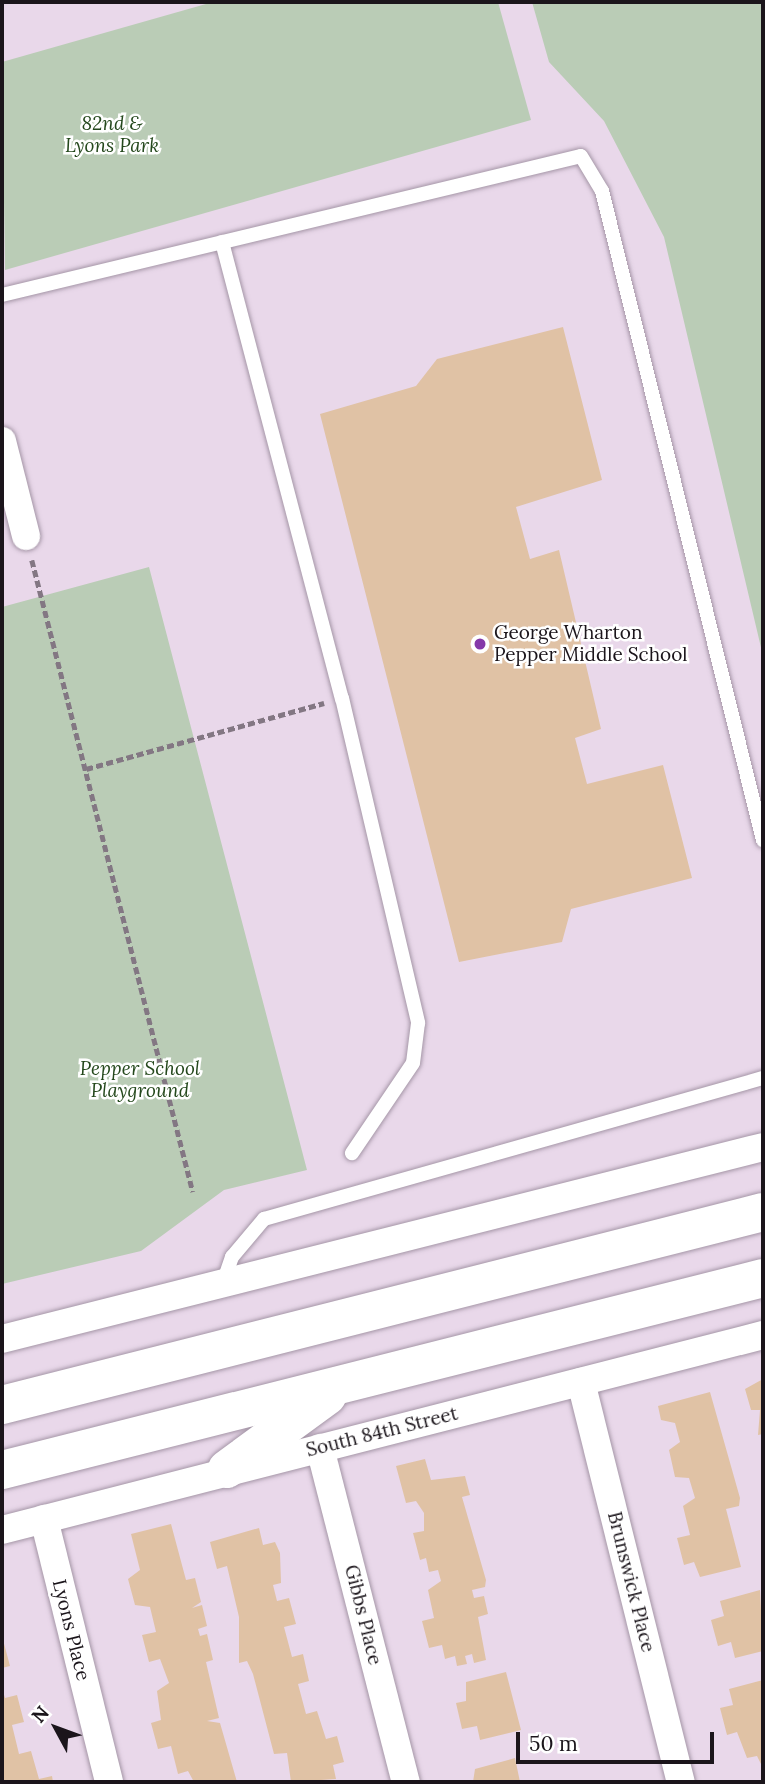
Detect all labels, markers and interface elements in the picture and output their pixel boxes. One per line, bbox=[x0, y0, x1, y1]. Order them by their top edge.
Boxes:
park label: 82nd & Lyons Park bbox=[65, 113, 159, 157]
place label: George Wharton Pepper Middle School bbox=[494, 622, 687, 666]
marker: George Wharton Pepper Middle School bbox=[472, 636, 488, 652]
park label: Pepper School Playground bbox=[80, 1058, 200, 1102]
street label: South 84th Street bbox=[304, 1402, 460, 1462]
street label: Brunswick Place bbox=[603, 1509, 659, 1655]
street label: Gibbs Place bbox=[340, 1563, 386, 1667]
street label: Lyons Place bbox=[47, 1577, 95, 1683]
north arrow bbox=[21, 1693, 91, 1763]
text: N bbox=[26, 1701, 54, 1728]
scale bar bbox=[520, 1718, 718, 1762]
text: 50 m bbox=[529, 1730, 578, 1757]

